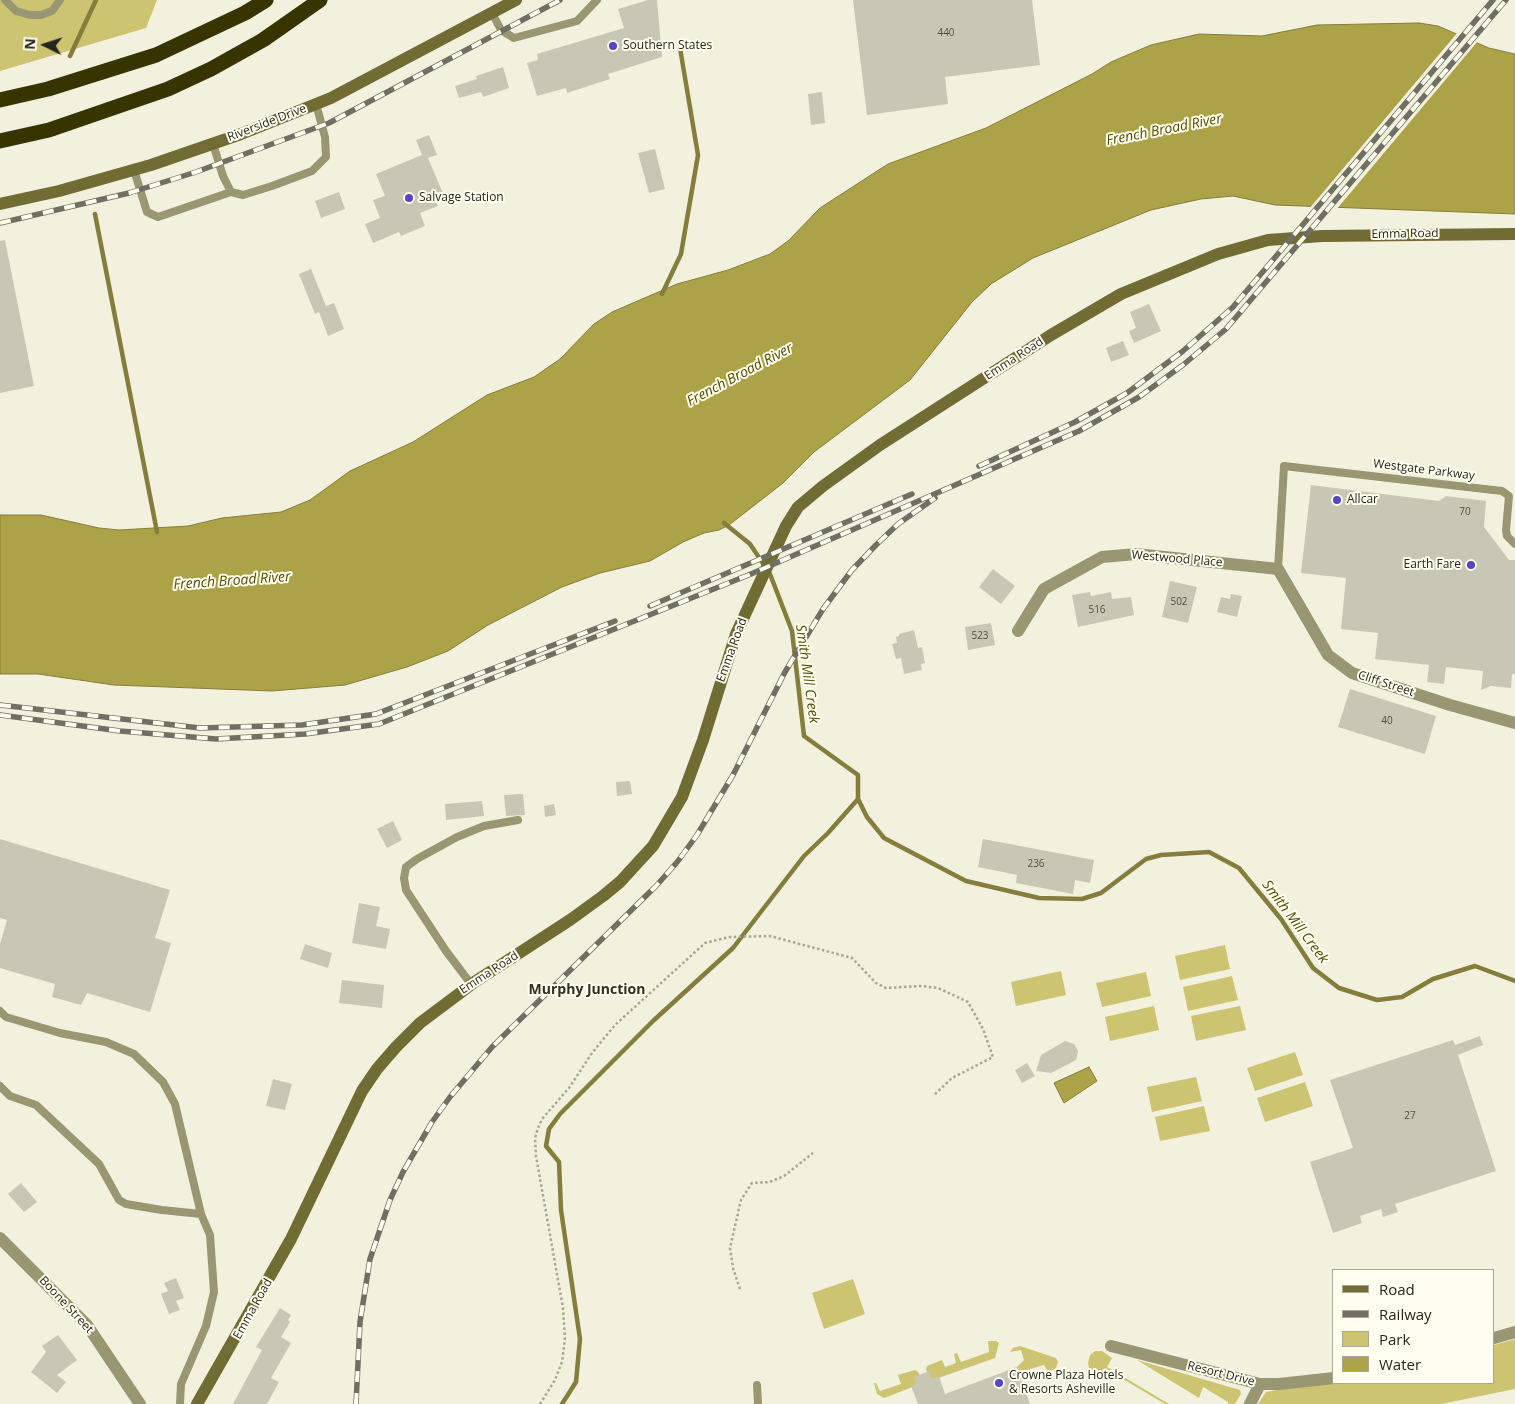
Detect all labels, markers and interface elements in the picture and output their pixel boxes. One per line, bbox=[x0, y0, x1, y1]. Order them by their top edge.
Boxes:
north arrow bbox=[20, 20, 70, 70]
house number: 440 bbox=[937, 27, 955, 39]
text: N bbox=[20, 38, 39, 50]
place label: Southern States bbox=[623, 39, 712, 53]
marker: Southern States bbox=[607, 40, 619, 52]
street label: Riverside Drive bbox=[225, 101, 309, 145]
water label: French Broad River bbox=[1105, 111, 1223, 149]
place label: Salvage Station bbox=[419, 191, 504, 205]
marker: Salvage Station bbox=[403, 192, 415, 204]
street label: Emma Road bbox=[1371, 226, 1439, 242]
street label: Emma Road bbox=[982, 335, 1046, 383]
water label: French Broad River bbox=[684, 340, 796, 410]
street label: Westgate Parkway bbox=[1372, 457, 1476, 483]
place label: Allcar bbox=[1347, 493, 1378, 507]
marker: Allcar bbox=[1331, 494, 1343, 506]
house number: 70 bbox=[1459, 506, 1471, 518]
street label: Westwood Place bbox=[1131, 548, 1223, 570]
place label: Earth Fare bbox=[1404, 558, 1461, 572]
marker: Earth Fare bbox=[1465, 559, 1477, 571]
water label: French Broad River bbox=[173, 569, 291, 593]
house number: 502 bbox=[1170, 596, 1188, 608]
house number: 516 bbox=[1088, 604, 1106, 616]
street label: Emma Road bbox=[714, 616, 750, 684]
water label: Smith Mill Creek bbox=[792, 624, 822, 724]
house number: 523 bbox=[971, 630, 989, 642]
street label: Cliff Street bbox=[1356, 668, 1416, 700]
house number: 40 bbox=[1381, 715, 1393, 727]
house number: 236 bbox=[1027, 858, 1045, 870]
water label: Smith Mill Creek bbox=[1258, 877, 1332, 967]
street label: Emma Road bbox=[457, 949, 521, 997]
district label: Murphy Junction bbox=[529, 982, 645, 998]
house number: 27 bbox=[1404, 1110, 1416, 1122]
legend bbox=[1332, 1269, 1495, 1384]
street label: Boone Street bbox=[36, 1273, 96, 1337]
street label: Emma Road bbox=[230, 1276, 276, 1342]
text: Road bbox=[1379, 1279, 1415, 1299]
text: Railway bbox=[1379, 1304, 1432, 1324]
text: Park bbox=[1379, 1329, 1410, 1349]
text: Water bbox=[1379, 1354, 1421, 1374]
street label: Resort Drive bbox=[1186, 1359, 1256, 1389]
place label: Crowne Plaza Hotels & Resorts Asheville bbox=[1009, 1369, 1123, 1397]
marker: Crowne Plaza Hotels & Resorts Asheville bbox=[993, 1377, 1005, 1389]

